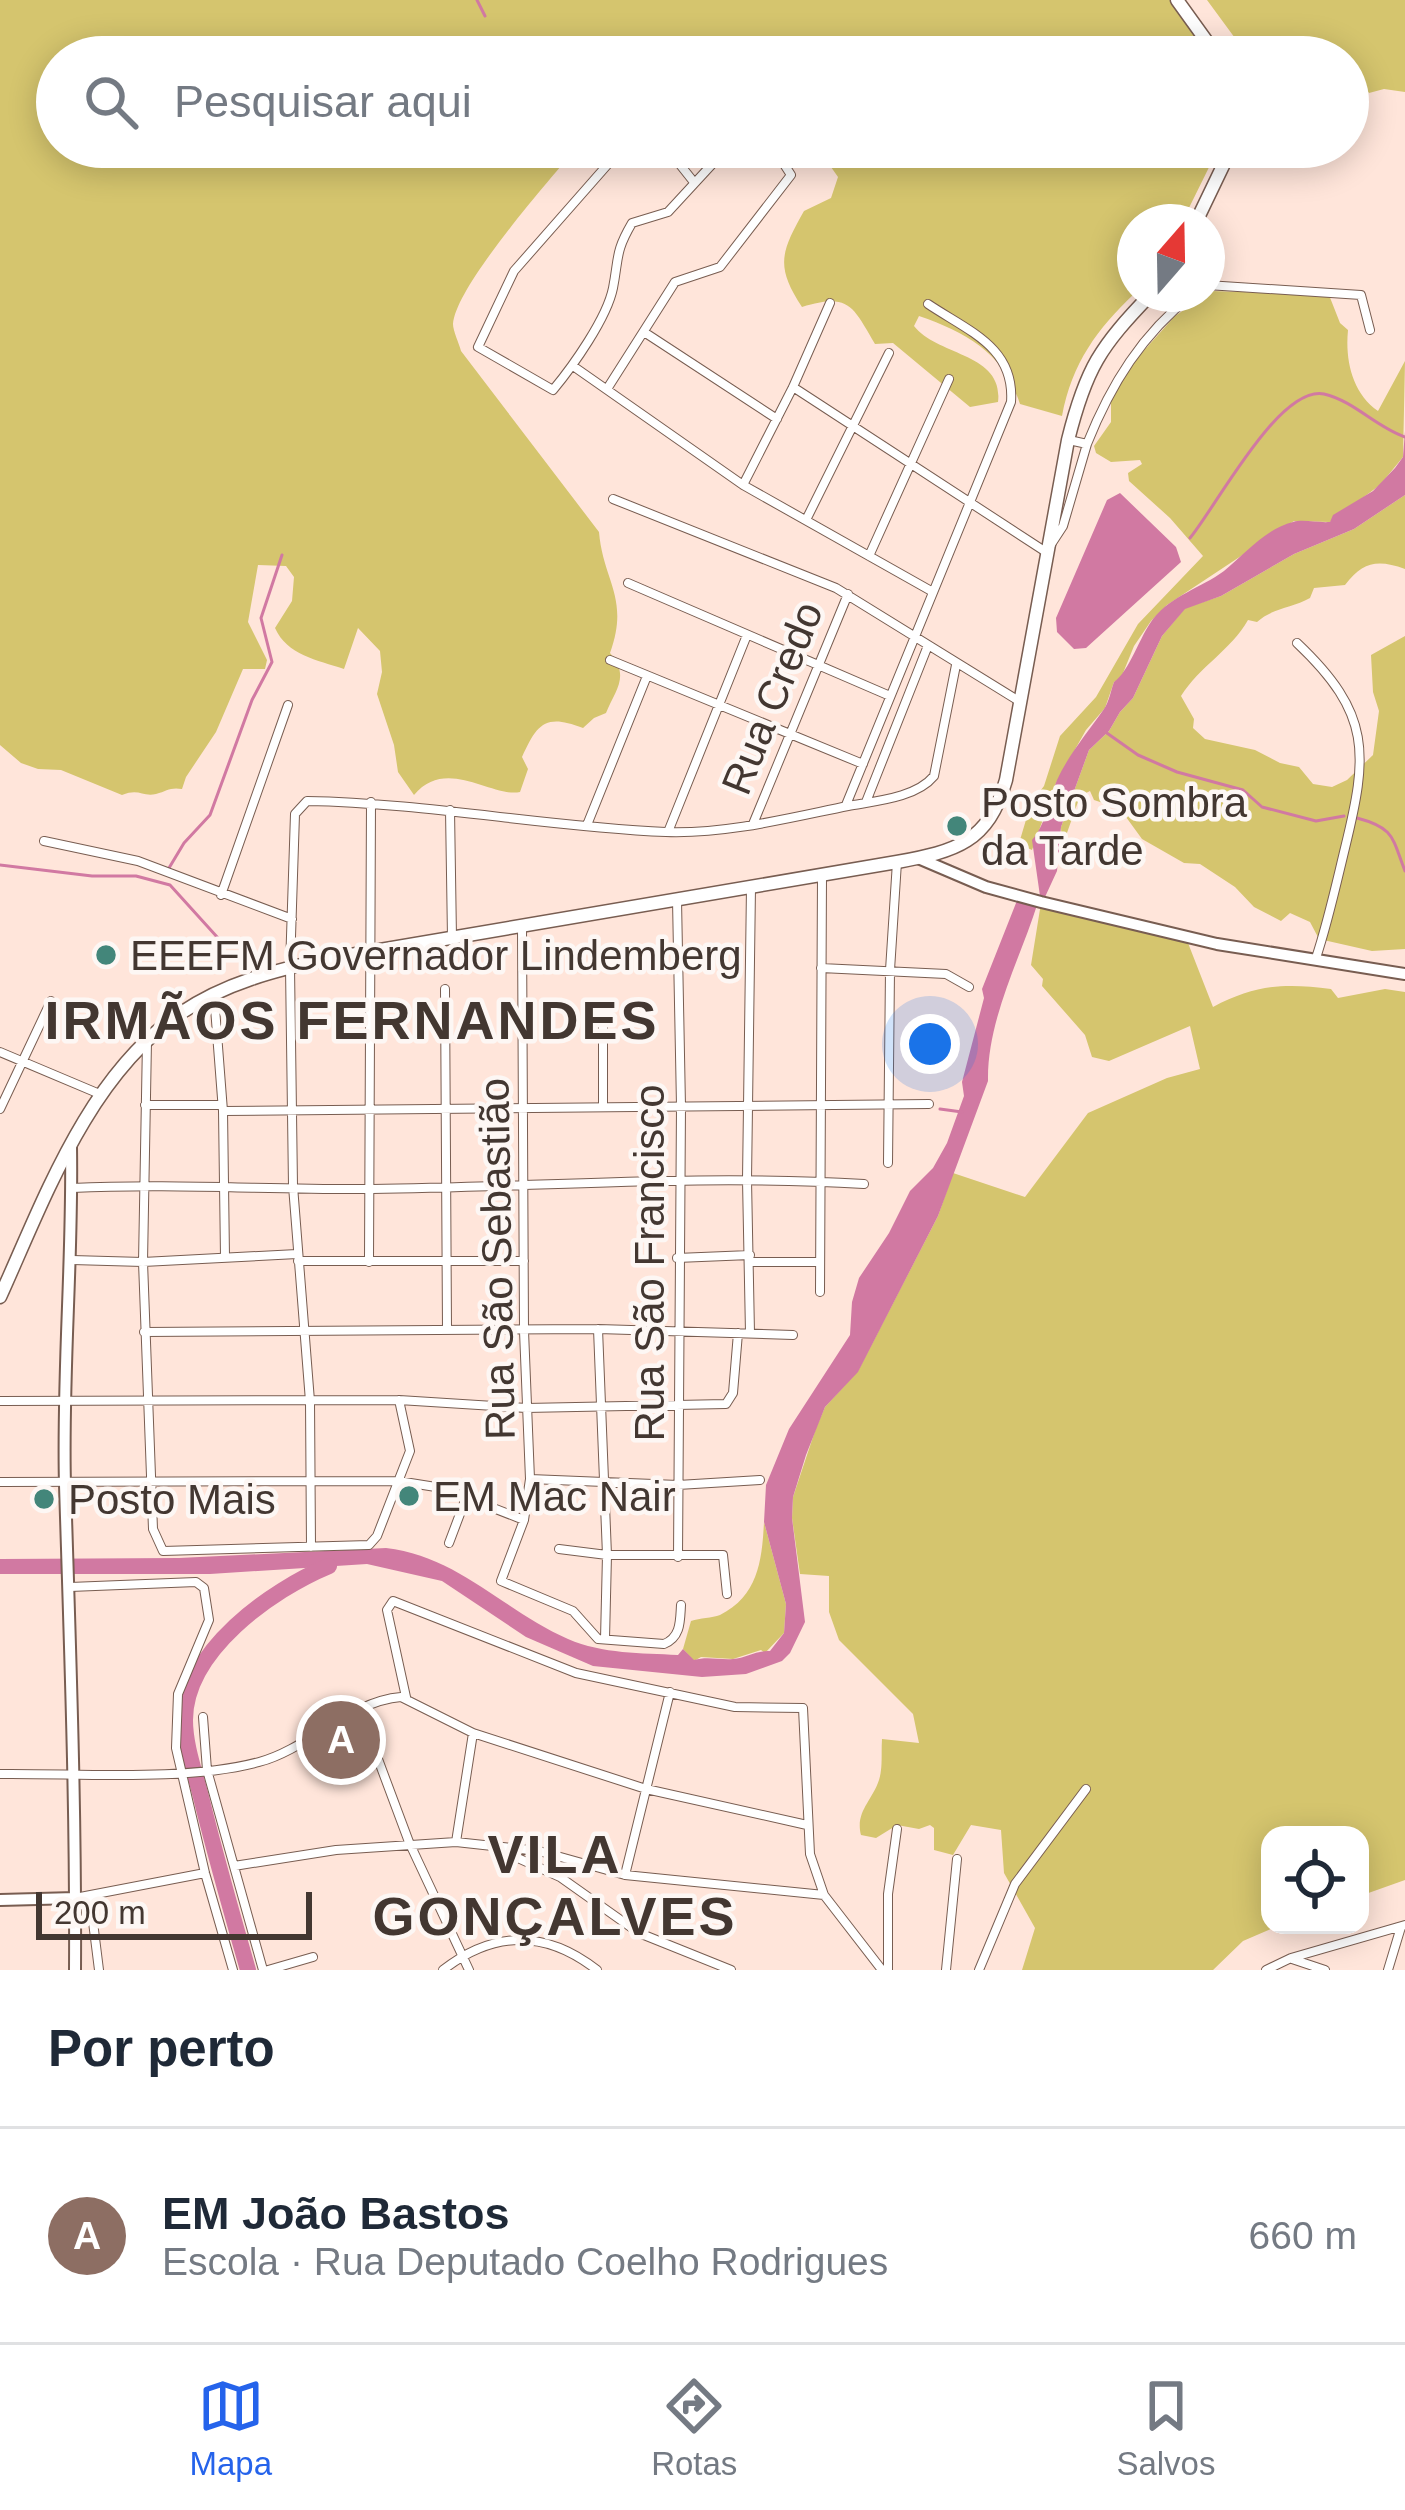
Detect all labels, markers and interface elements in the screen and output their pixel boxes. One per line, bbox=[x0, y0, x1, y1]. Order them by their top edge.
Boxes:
search box bbox=[36, 36, 1369, 168]
icon: search bbox=[78, 69, 144, 135]
text: Pesquisar aqui bbox=[174, 76, 472, 127]
north arrow bbox=[1117, 204, 1225, 312]
street label: Rua Credo bbox=[712, 595, 832, 801]
place label: Posto Sombra da Tarde bbox=[981, 779, 1248, 874]
marker: Posto Sombra da Tarde bbox=[944, 813, 970, 839]
place label: EEEFM Governador Lindemberg bbox=[130, 932, 742, 979]
marker: EEEFM Governador Lindemberg bbox=[93, 942, 119, 968]
district label: IRMÃOS FERNANDES bbox=[44, 990, 660, 1050]
your location bbox=[900, 1014, 960, 1074]
street label: Rua São Sebastião bbox=[470, 1078, 524, 1440]
street label: Rua São Francisco bbox=[626, 1084, 673, 1442]
place label: EM Mac Nair bbox=[433, 1473, 676, 1520]
place label: Posto Mais bbox=[68, 1476, 276, 1523]
marker: EM Mac Nair bbox=[396, 1483, 422, 1509]
marker: Posto Mais bbox=[31, 1486, 57, 1512]
pin: A bbox=[302, 1695, 380, 1785]
district label: VILA GONÇALVES bbox=[372, 1824, 738, 1946]
map controls bbox=[1261, 1826, 1369, 1934]
button: locate bbox=[1261, 1826, 1369, 1934]
scale bar bbox=[36, 1886, 312, 1939]
text: 200 m bbox=[54, 1894, 146, 1931]
text: Por perto bbox=[48, 2020, 275, 2077]
text: EM João Bastos bbox=[162, 2188, 510, 2239]
text: A bbox=[73, 2214, 101, 2257]
text: 660 m bbox=[1249, 2214, 1357, 2257]
text: Escola · Rua Deputado Coelho Rodrigues bbox=[162, 2240, 888, 2283]
tab: Mapa bbox=[190, 2373, 272, 2483]
tab: Rotas bbox=[651, 2373, 737, 2483]
tab: Salvos bbox=[1116, 2373, 1215, 2483]

